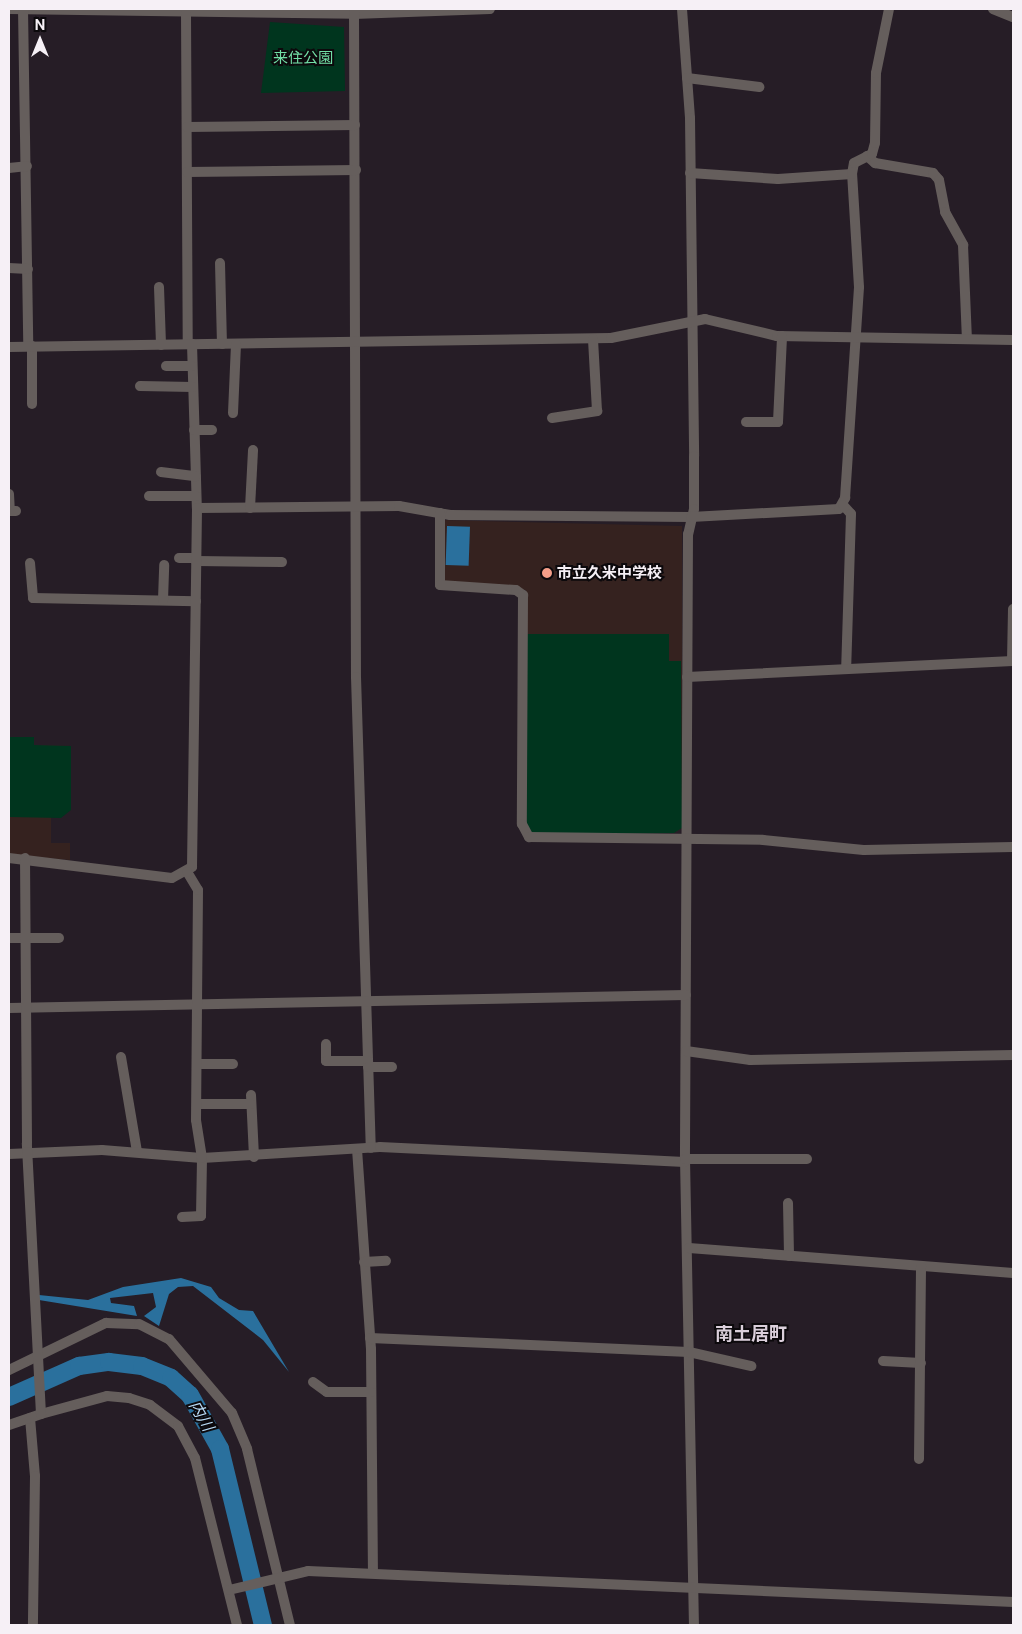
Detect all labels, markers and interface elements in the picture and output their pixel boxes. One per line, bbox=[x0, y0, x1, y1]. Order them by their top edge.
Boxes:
north arrow bbox=[15, 15, 65, 65]
text: N bbox=[35, 17, 45, 33]
park label: 来住公園 bbox=[273, 49, 333, 67]
place label: 市立久米中学校 bbox=[557, 564, 662, 582]
marker: 市立久米中学校 bbox=[541, 567, 553, 579]
district label: 南土居町 bbox=[715, 1323, 787, 1345]
water label: 内川 bbox=[185, 1397, 217, 1435]

